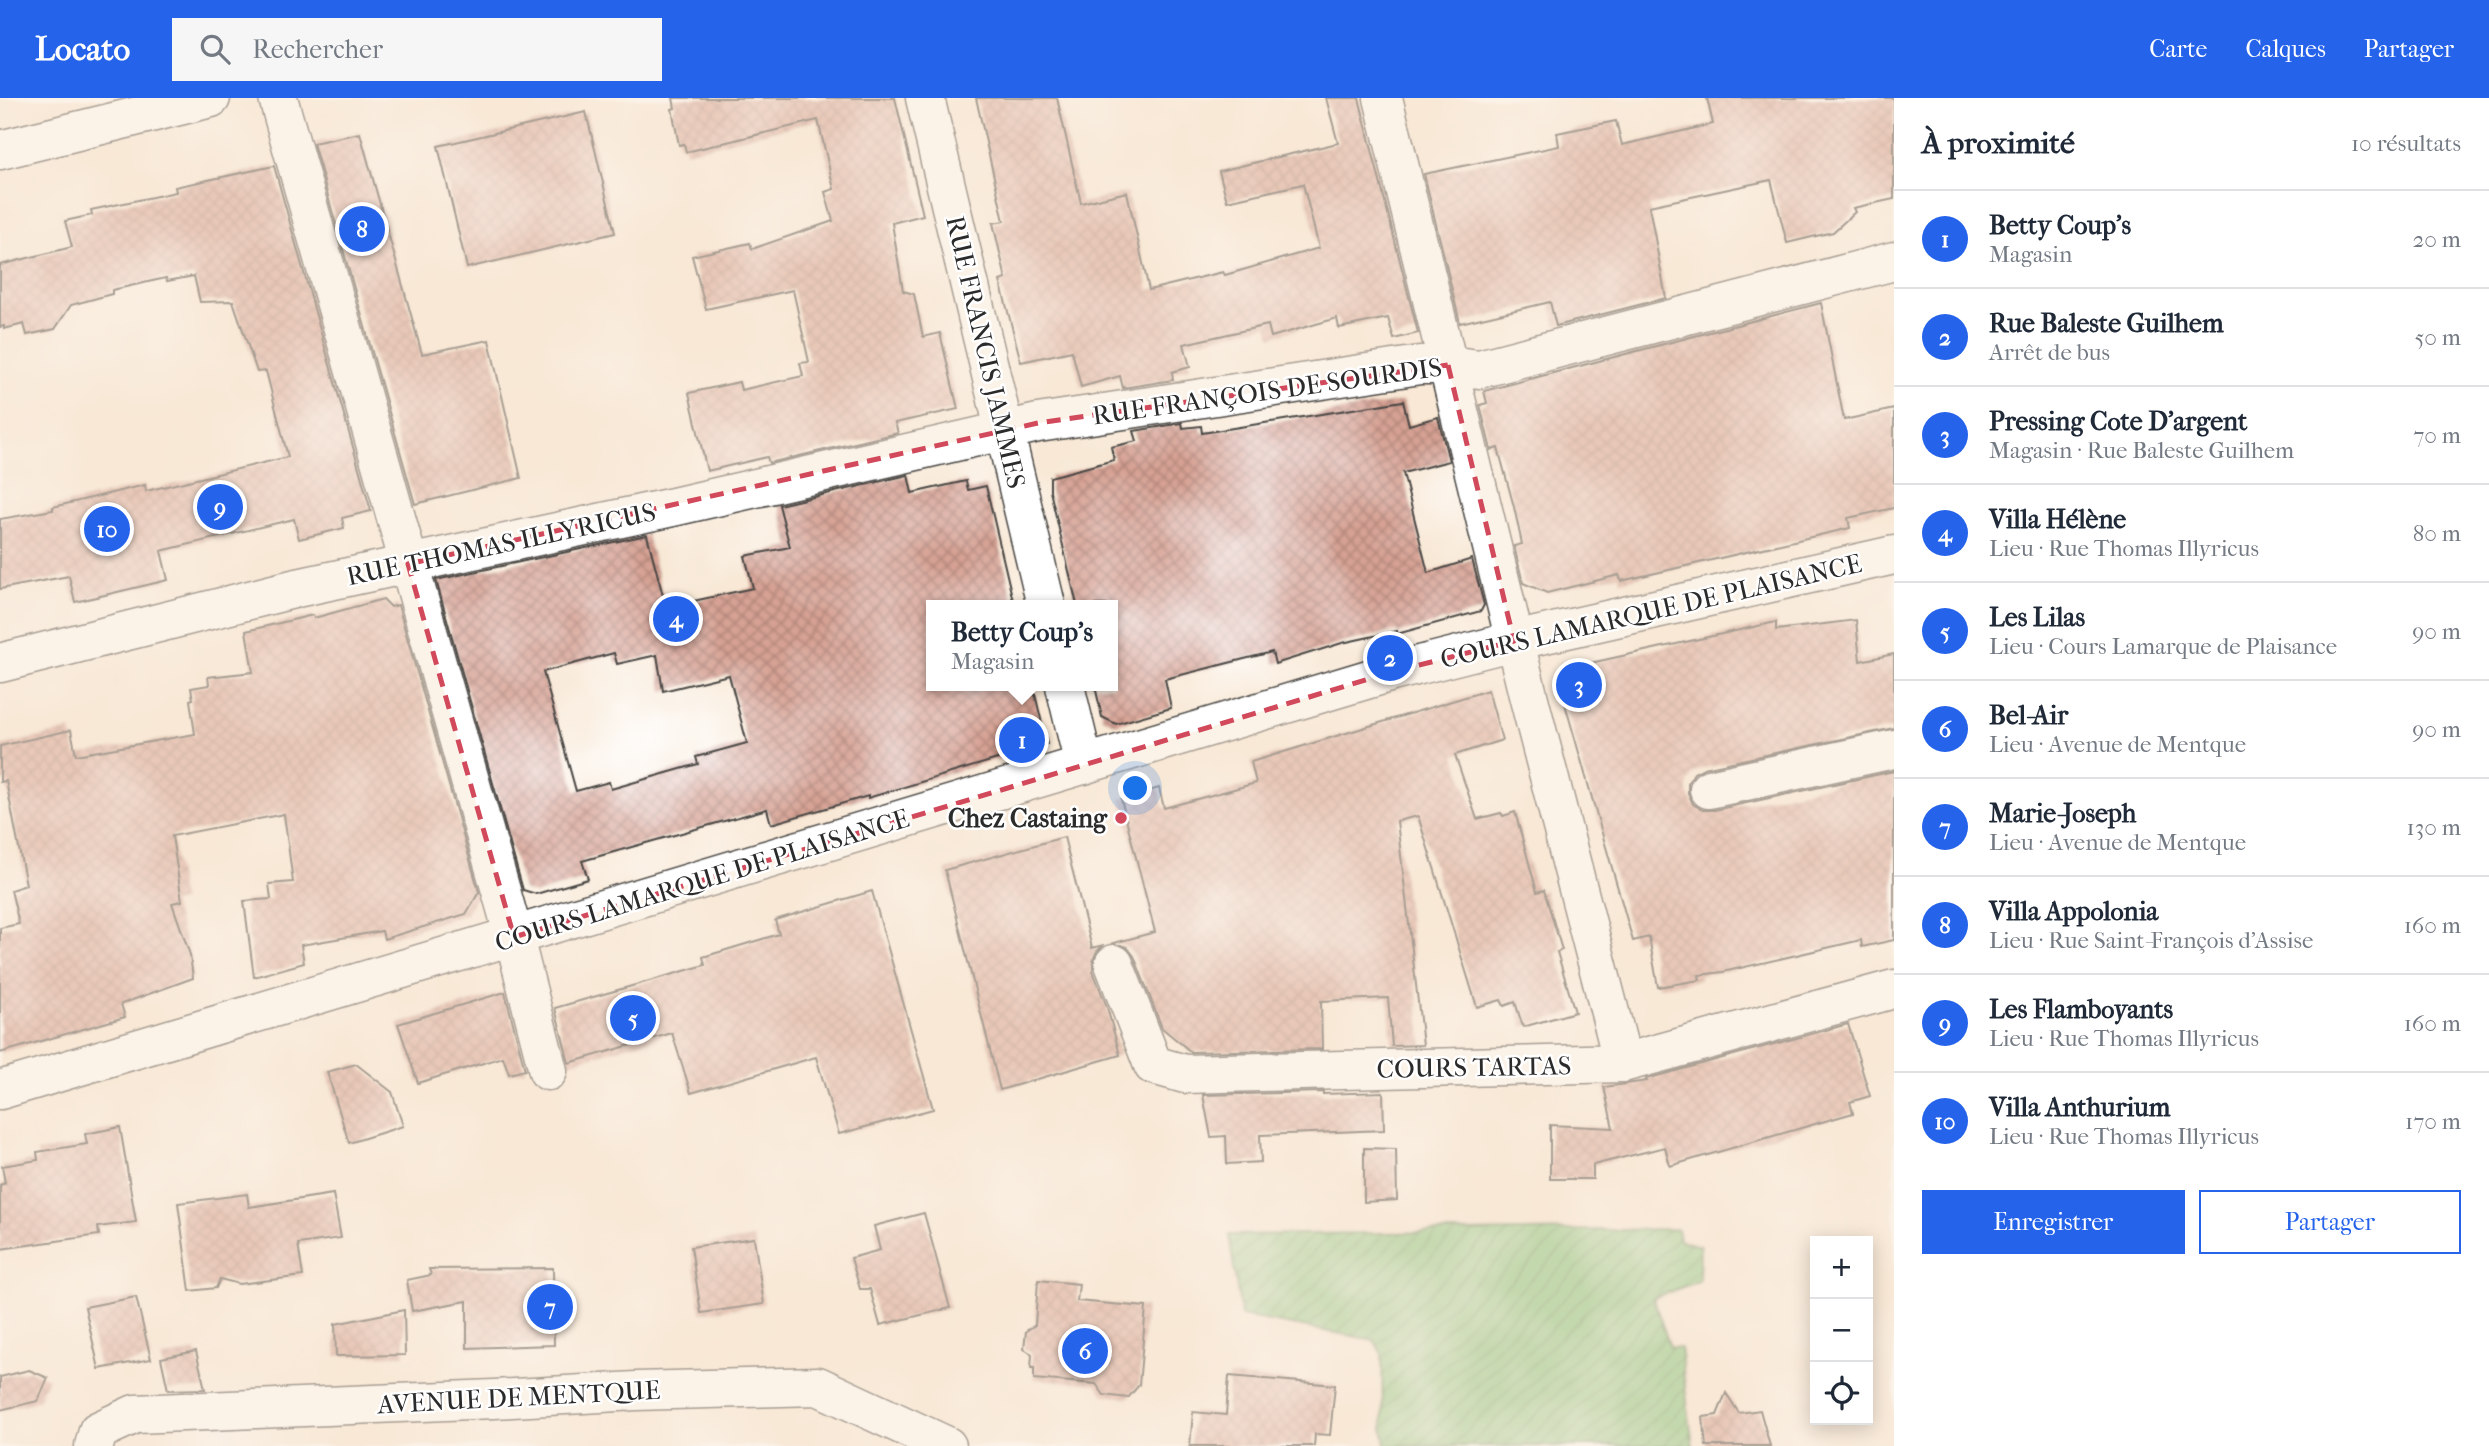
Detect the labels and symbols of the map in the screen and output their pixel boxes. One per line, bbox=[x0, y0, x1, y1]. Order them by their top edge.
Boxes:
pin: 8 bbox=[339, 203, 385, 255]
street label: RUE FRANCIS JAMMES bbox=[939, 213, 1032, 491]
street label: RUE FRANÇOIS DE SOURDIS bbox=[1090, 352, 1444, 431]
pin: 9 bbox=[197, 481, 243, 533]
street label: RUE THOMAS ILLYRICUS bbox=[344, 497, 658, 592]
pin: 10 bbox=[84, 503, 130, 555]
street label: COURS LAMARQUE DE PLAISANCE bbox=[1437, 548, 1865, 675]
pin: 4 bbox=[653, 593, 699, 645]
pin: 2 bbox=[1367, 632, 1413, 684]
pin: 3 bbox=[1556, 659, 1602, 711]
pin: 1 bbox=[999, 714, 1045, 766]
your location bbox=[1118, 771, 1152, 805]
street label: COURS LAMARQUE DE PLAISANCE bbox=[491, 803, 913, 958]
place label: Chez Castaing bbox=[948, 803, 1108, 834]
marker: Chez Castaing bbox=[1113, 810, 1129, 826]
pin: 5 bbox=[610, 992, 656, 1044]
street label: COURS TARTAS bbox=[1376, 1050, 1572, 1085]
pin: 7 bbox=[527, 1281, 573, 1333]
pin: 6 bbox=[1062, 1325, 1108, 1377]
street label: AVENUE DE MENTQUE bbox=[376, 1375, 661, 1420]

